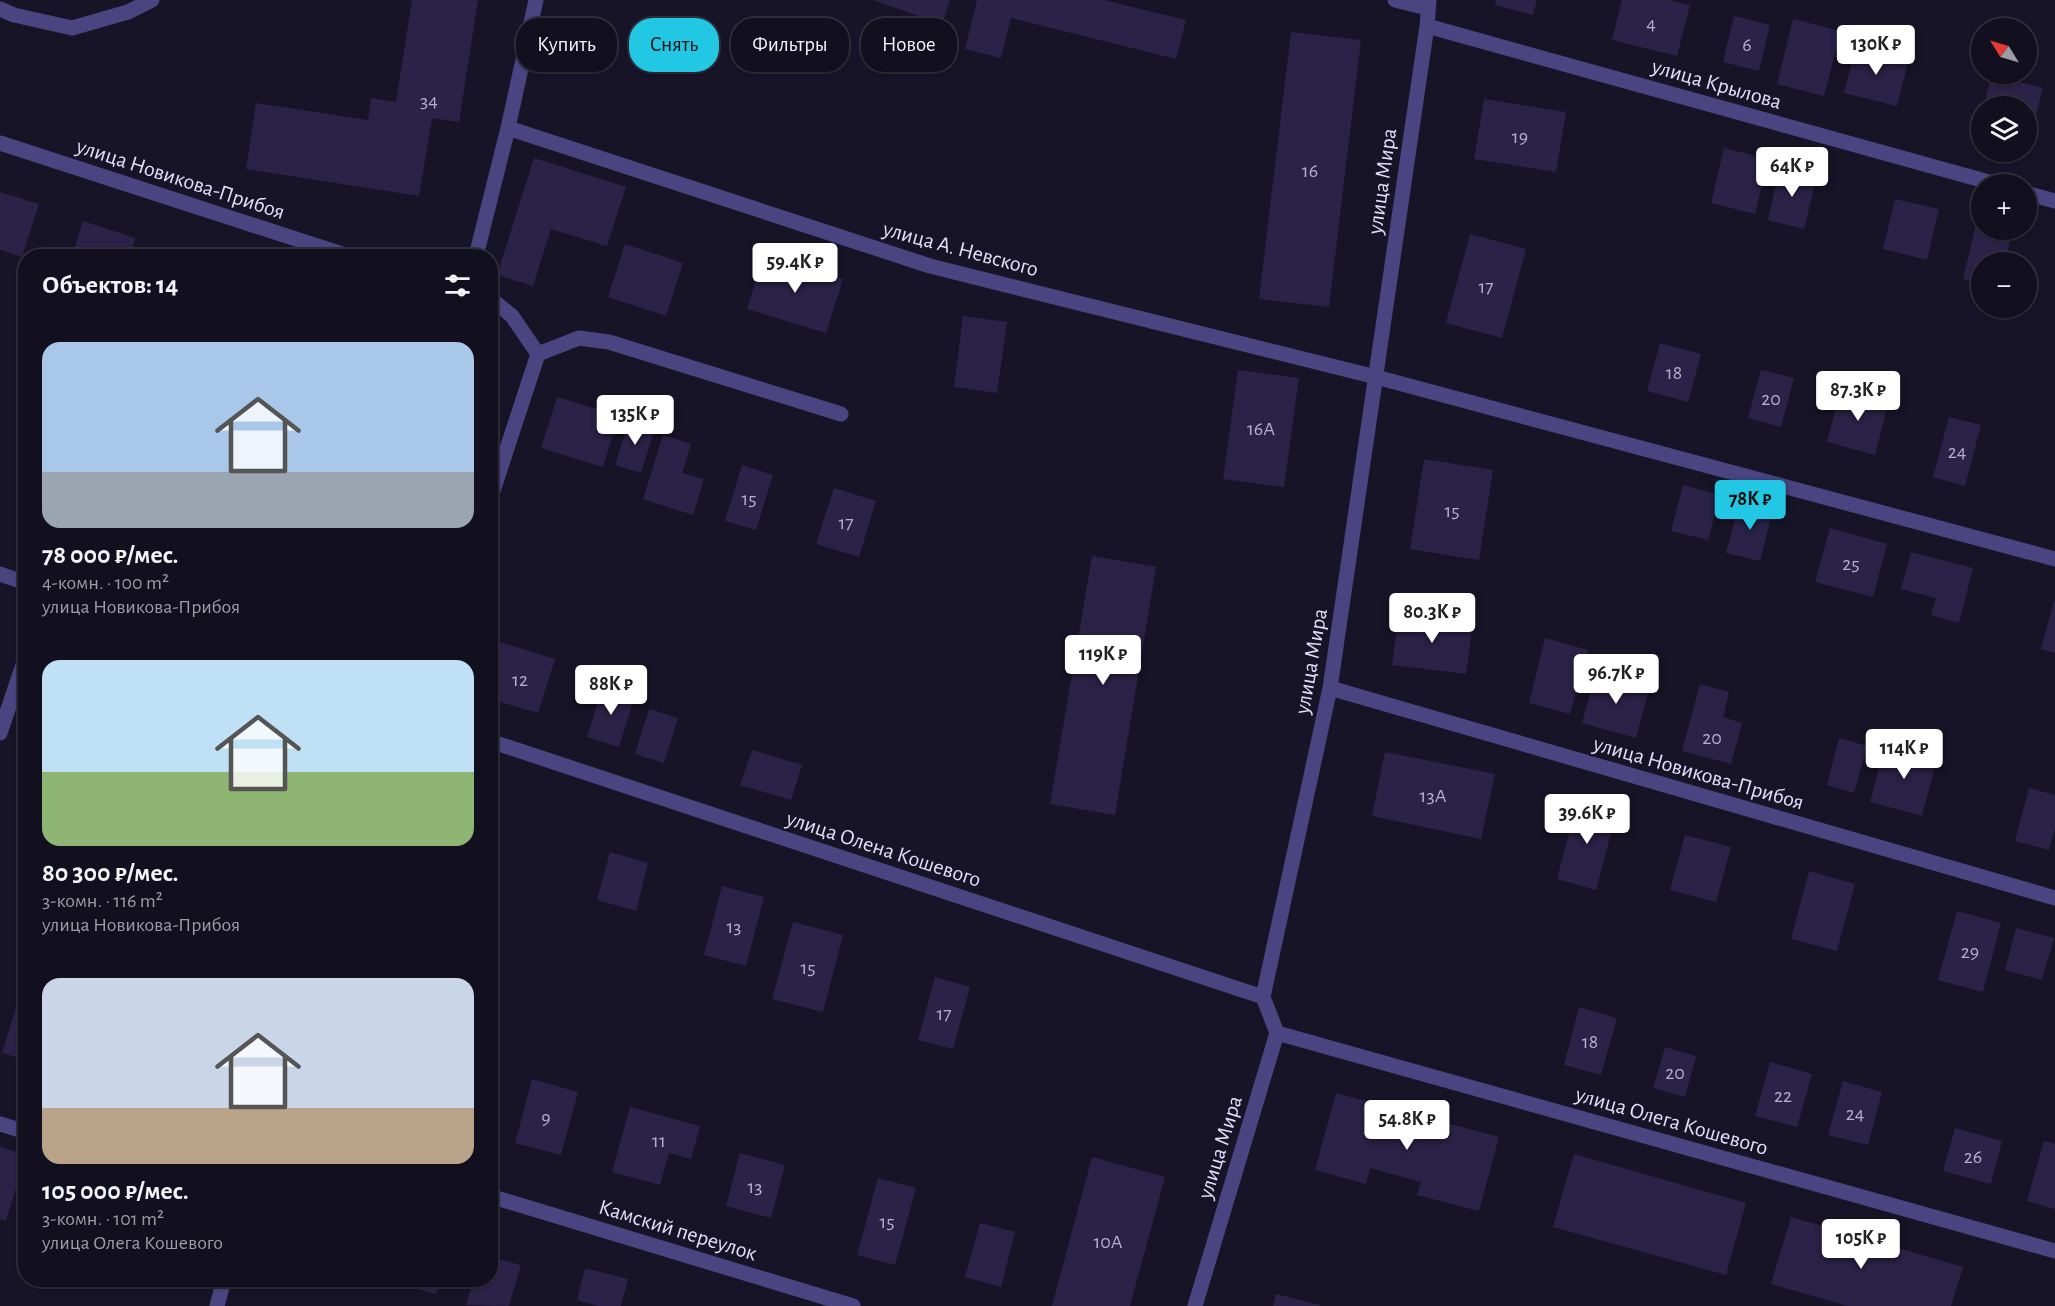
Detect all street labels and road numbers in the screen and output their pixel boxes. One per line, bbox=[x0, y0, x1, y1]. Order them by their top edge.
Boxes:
street label: улица Крылова bbox=[1648, 55, 1784, 113]
street label: улица Мира bbox=[1364, 127, 1400, 237]
street label: улица Новикова-Прибоя bbox=[73, 135, 288, 223]
street label: улица А. Невского bbox=[880, 217, 1041, 280]
street label: улица Мира bbox=[1291, 607, 1331, 717]
street label: улица Новикова-Прибоя bbox=[1590, 732, 1806, 814]
street label: улица Олена Кошевого bbox=[783, 807, 984, 891]
street label: улица Олега Кошевого bbox=[1572, 1083, 1770, 1159]
street label: улица Мира bbox=[1194, 1093, 1246, 1203]
street label: Камский переулок bbox=[596, 1195, 759, 1264]

